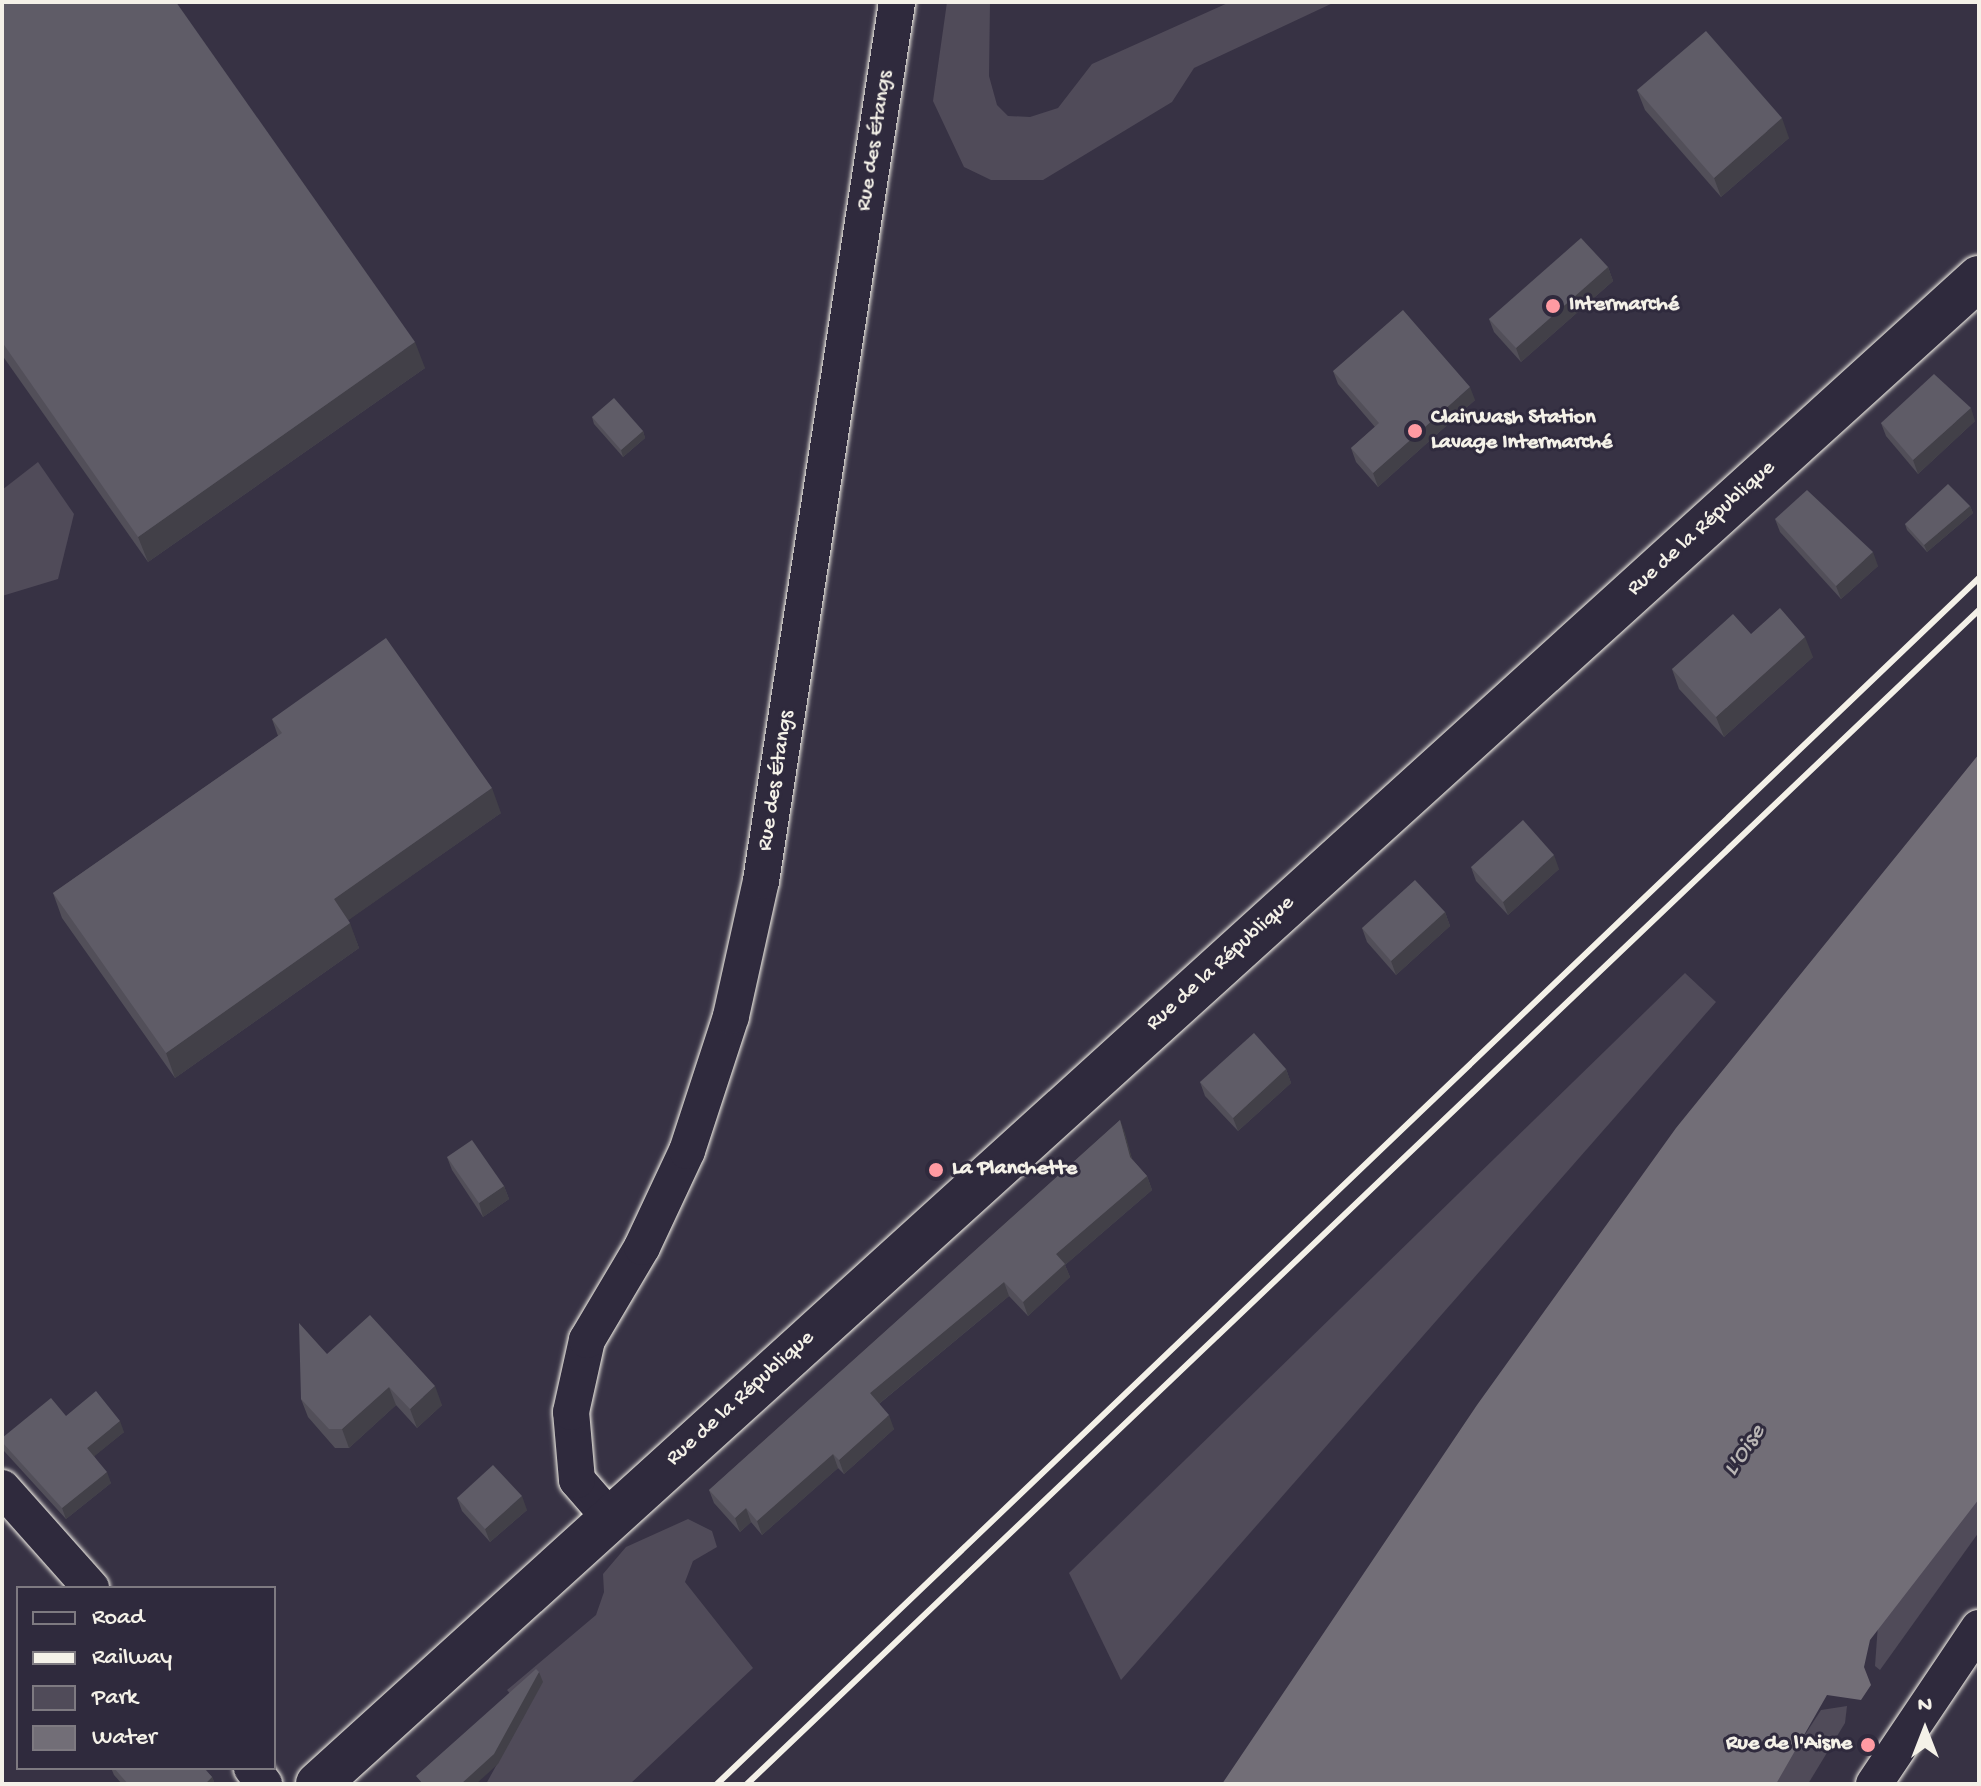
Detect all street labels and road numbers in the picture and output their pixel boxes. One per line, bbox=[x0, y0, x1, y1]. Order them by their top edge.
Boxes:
street label: Rue des Étangs bbox=[852, 69, 900, 213]
street label: Rue de la République bbox=[1622, 456, 1782, 602]
street label: Rue des Étangs bbox=[753, 709, 801, 853]
street label: Rue de la République bbox=[1141, 891, 1301, 1037]
street label: Rue de la République bbox=[661, 1326, 821, 1472]

